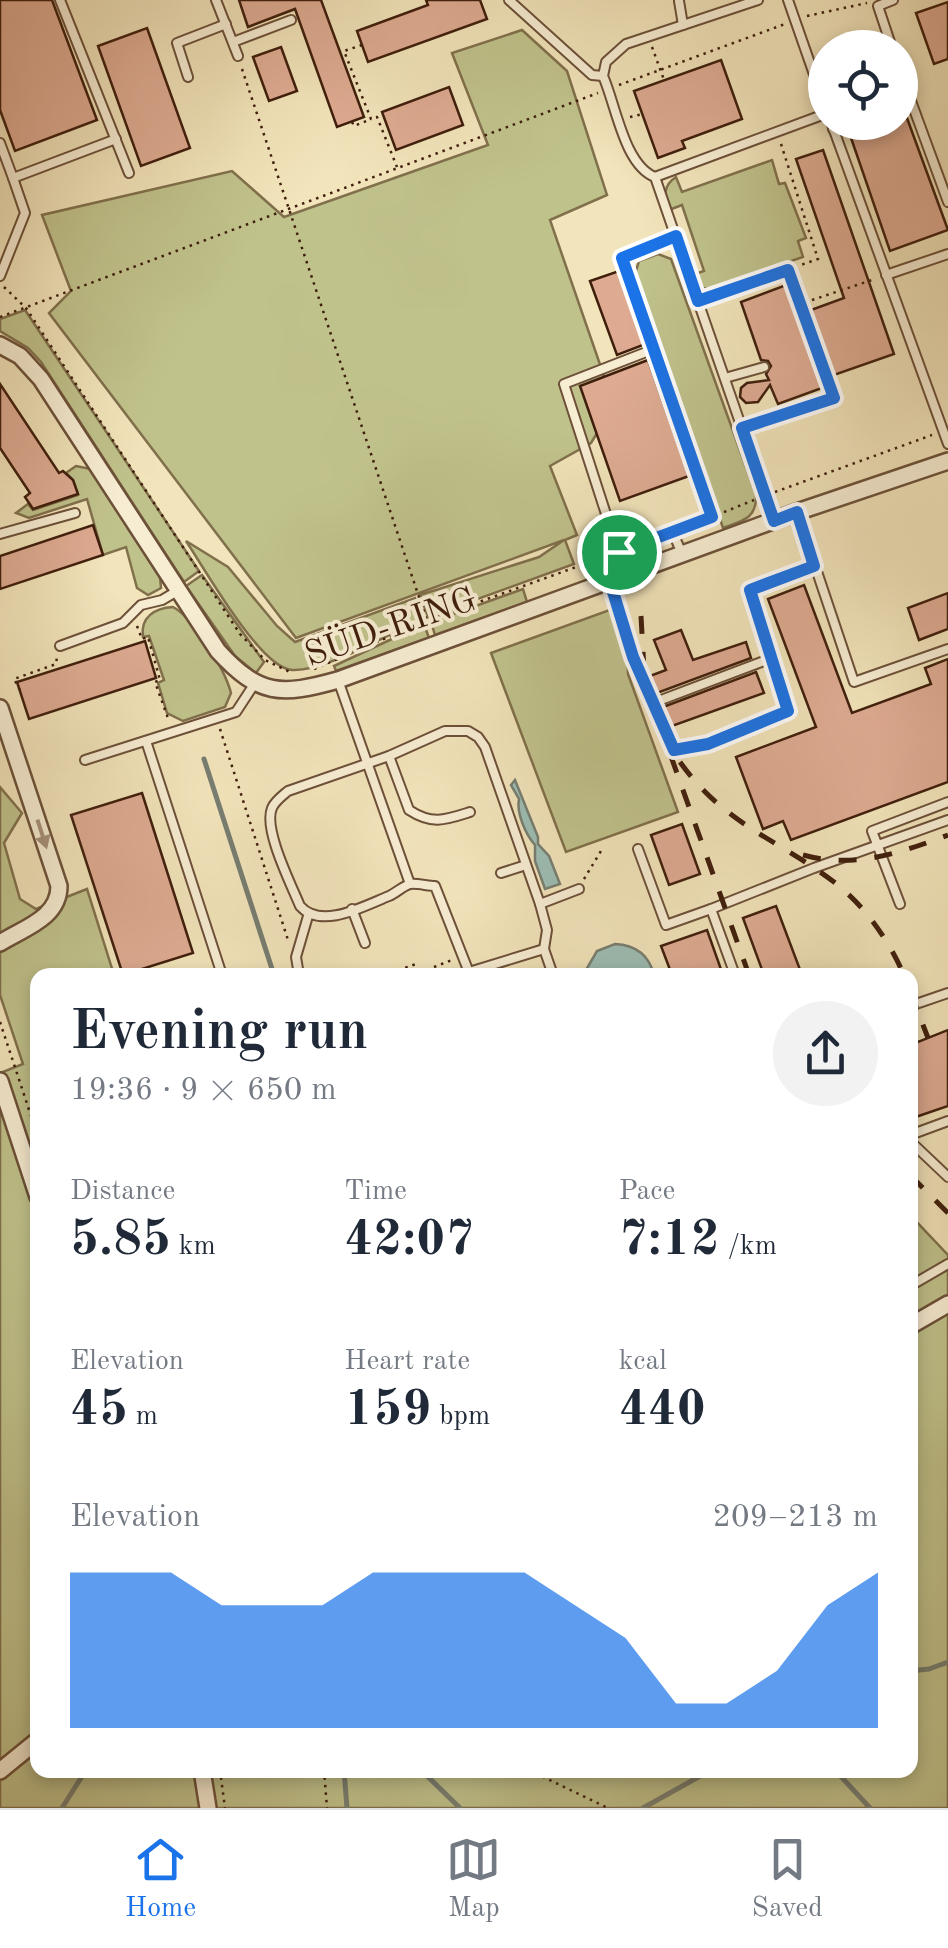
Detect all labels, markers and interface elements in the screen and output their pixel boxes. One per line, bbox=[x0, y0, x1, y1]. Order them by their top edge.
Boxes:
map controls bbox=[808, 30, 918, 140]
button: locate bbox=[808, 30, 918, 140]
pin bbox=[577, 510, 662, 595]
icon: arrive bbox=[592, 525, 647, 580]
street label: SÜD-RING bbox=[299, 577, 482, 674]
one-way arrow bbox=[35, 819, 50, 849]
button: share bbox=[773, 1001, 878, 1106]
text: Evening run bbox=[70, 1006, 368, 1061]
text: 19:36 · 9 × 650 m bbox=[70, 1075, 337, 1107]
text: Distance bbox=[70, 1178, 175, 1206]
text: Time bbox=[344, 1178, 407, 1206]
text: Pace bbox=[619, 1178, 675, 1206]
text: 5.85 bbox=[70, 1216, 171, 1266]
text: 42:07 bbox=[344, 1216, 474, 1266]
text: 7:12 bbox=[619, 1216, 720, 1266]
text: km bbox=[171, 1233, 216, 1261]
text: /km bbox=[720, 1233, 777, 1261]
text: Elevation bbox=[70, 1348, 184, 1376]
text: Heart rate bbox=[344, 1348, 470, 1376]
text: kcal bbox=[619, 1348, 667, 1376]
text: 45 bbox=[70, 1386, 128, 1436]
text: 159 bbox=[344, 1386, 431, 1436]
text: 440 bbox=[619, 1386, 706, 1436]
text: m bbox=[128, 1403, 158, 1431]
text: bpm bbox=[431, 1403, 490, 1431]
text: Elevation bbox=[70, 1502, 200, 1534]
text: 209–213 m bbox=[712, 1502, 878, 1534]
tab: Home bbox=[125, 1832, 196, 1927]
tab: Map bbox=[446, 1832, 501, 1927]
tab: Saved bbox=[752, 1832, 823, 1927]

